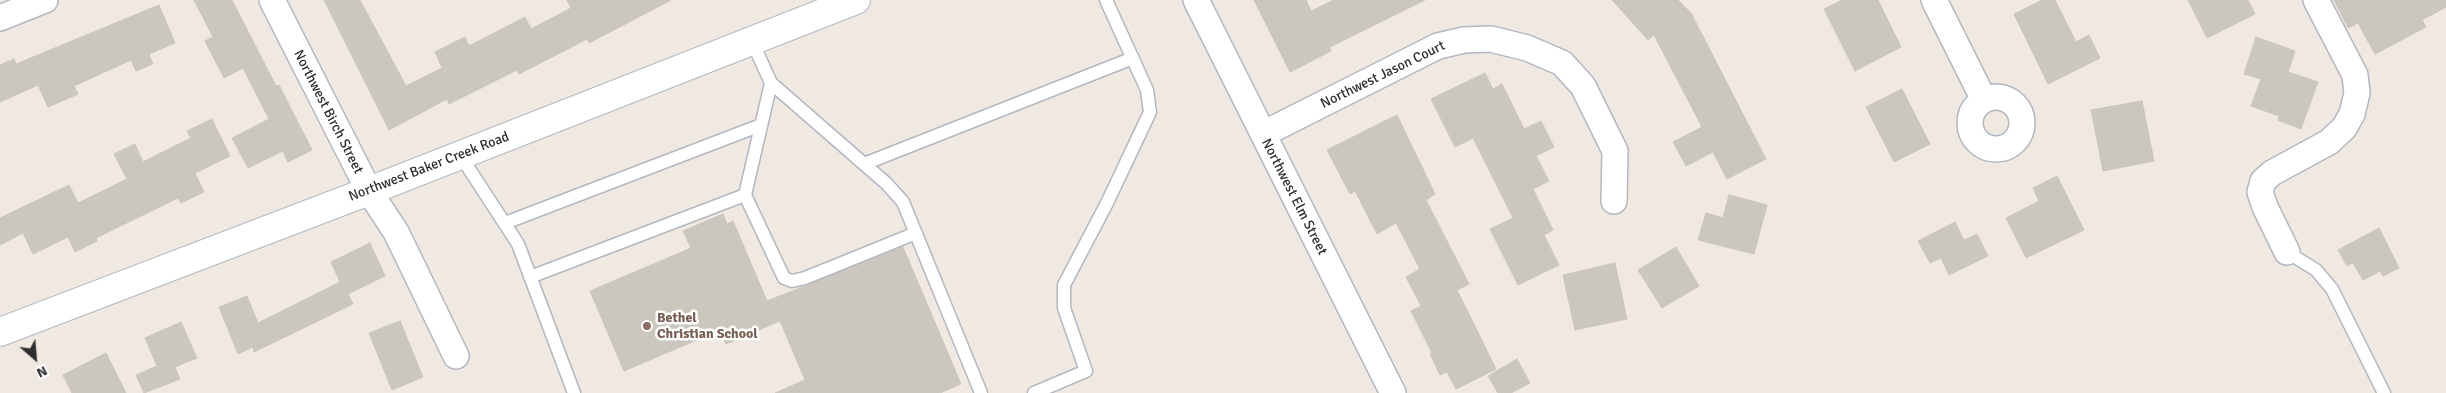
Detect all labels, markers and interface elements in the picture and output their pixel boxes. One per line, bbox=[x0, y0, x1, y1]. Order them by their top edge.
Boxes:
street label: Northwest Jason Court bbox=[1318, 38, 1448, 112]
street label: Northwest Birch Street bbox=[290, 47, 366, 177]
street label: Northwest Baker Creek Road bbox=[346, 129, 512, 205]
street label: Northwest Elm Street bbox=[1257, 136, 1331, 258]
place label: Bethel Christian School bbox=[657, 310, 758, 342]
marker: Bethel Christian School bbox=[641, 320, 653, 332]
north arrow bbox=[10, 333, 60, 383]
text: N bbox=[34, 362, 50, 382]

